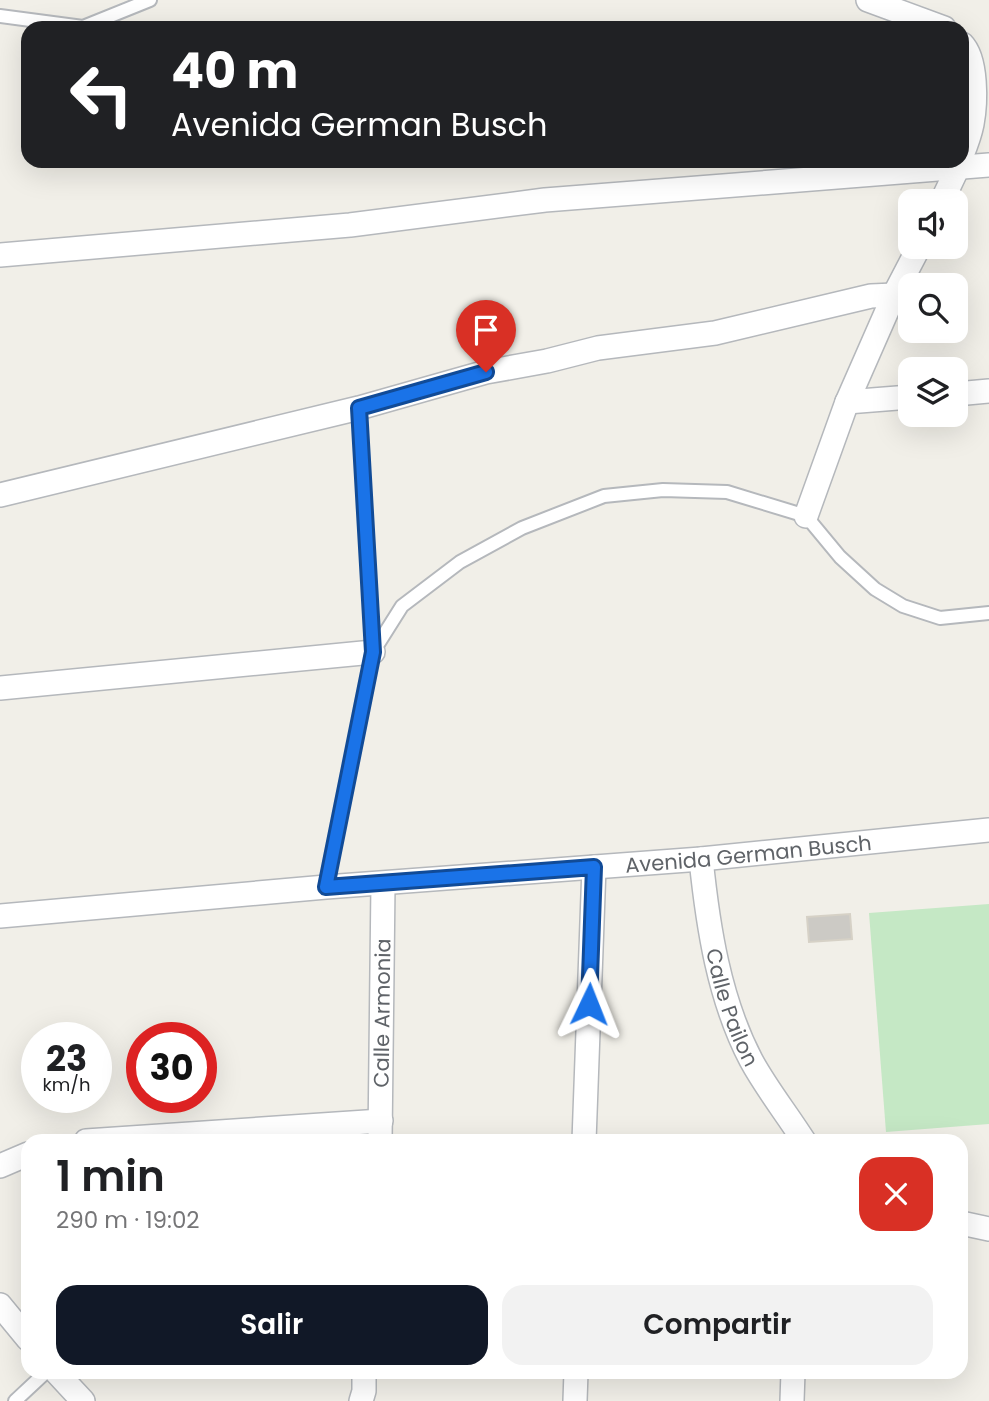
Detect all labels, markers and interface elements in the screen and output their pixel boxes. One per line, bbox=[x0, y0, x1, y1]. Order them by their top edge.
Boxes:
text: 40 m bbox=[171, 37, 298, 105]
icon: left bbox=[56, 49, 147, 140]
text: Avenida German Busch bbox=[171, 102, 548, 147]
map controls bbox=[898, 189, 968, 427]
button: sound bbox=[898, 189, 968, 259]
button: search bbox=[898, 273, 968, 343]
pin bbox=[456, 300, 516, 372]
icon: arrive bbox=[467, 311, 505, 349]
button: layers bbox=[898, 357, 968, 427]
street label: Avenida German Busch bbox=[624, 827, 873, 879]
street label: Calle Armonia bbox=[366, 938, 397, 1088]
street label: Calle Pailon bbox=[700, 946, 766, 1071]
position arrow bbox=[552, 967, 626, 1041]
speed limit sign: 30 bbox=[126, 1022, 217, 1113]
text: 23 bbox=[46, 1034, 87, 1083]
text: km/h bbox=[43, 1072, 90, 1097]
text: 1 min bbox=[56, 1147, 165, 1206]
button: close bbox=[859, 1157, 933, 1231]
text: 290 m · 19:02 bbox=[56, 1204, 200, 1236]
button: Salir bbox=[56, 1285, 488, 1365]
button: Compartir bbox=[502, 1285, 933, 1365]

